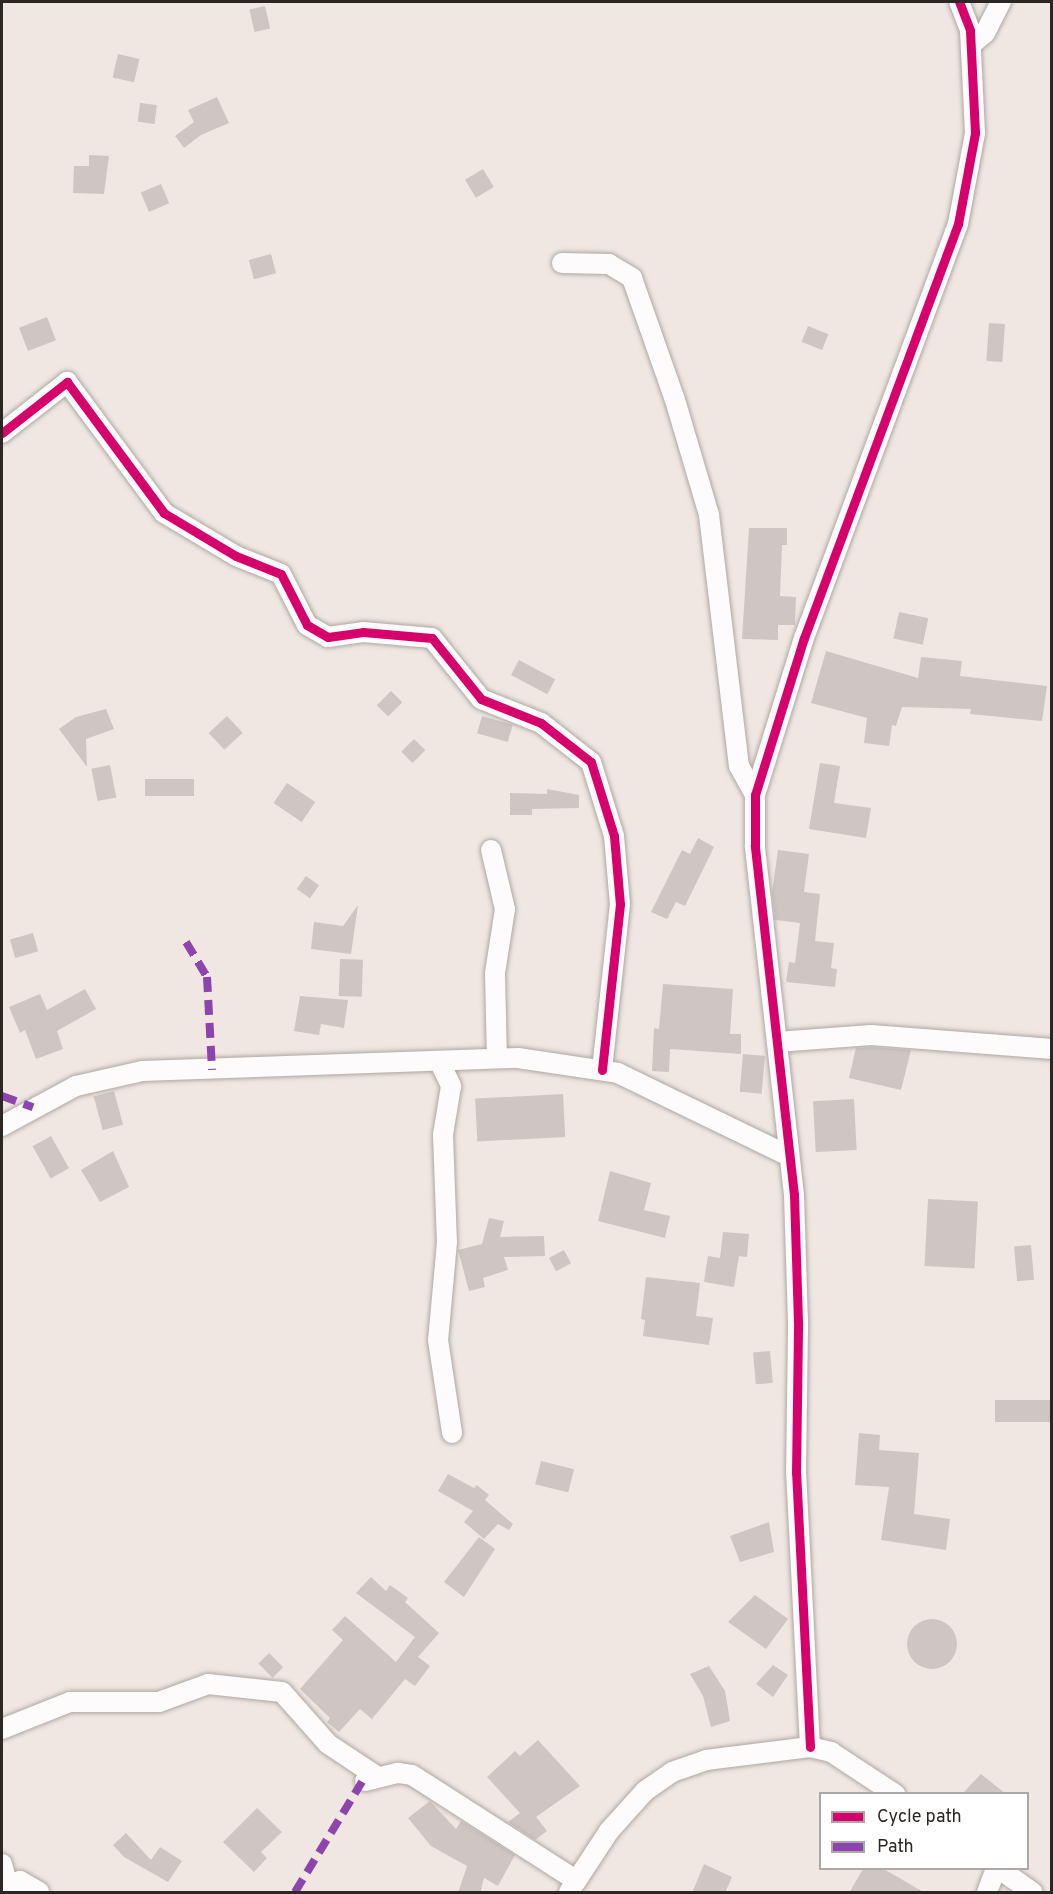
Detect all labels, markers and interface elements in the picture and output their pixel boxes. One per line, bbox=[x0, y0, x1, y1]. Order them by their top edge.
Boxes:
legend bbox=[819, 1792, 1029, 1870]
text: Cycle path bbox=[877, 1806, 962, 1829]
text: Path bbox=[877, 1836, 914, 1859]

